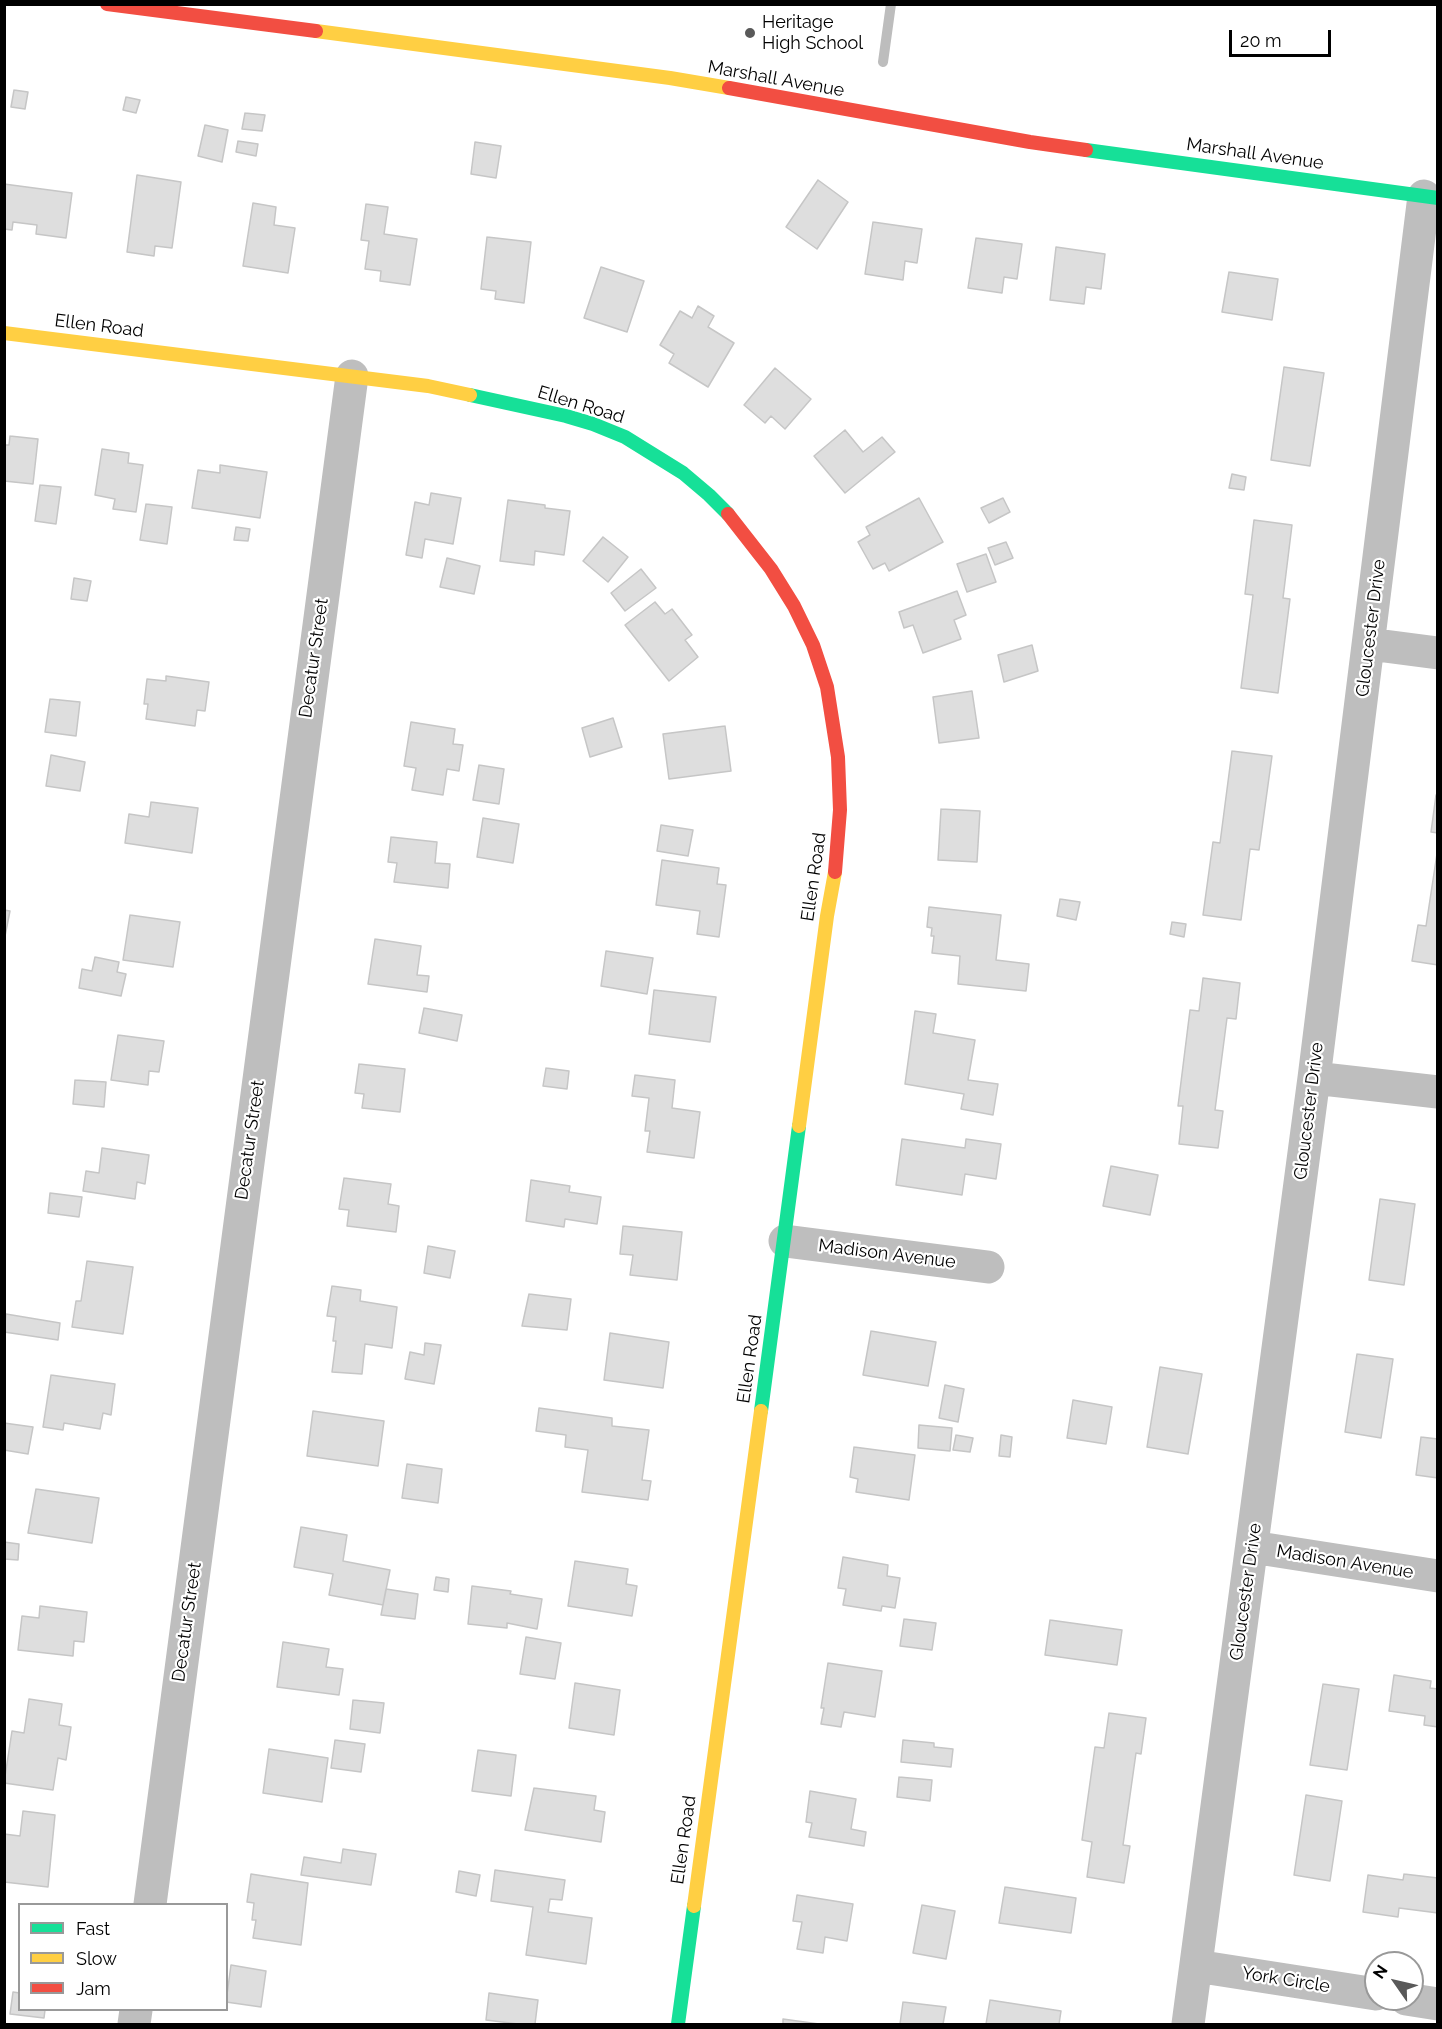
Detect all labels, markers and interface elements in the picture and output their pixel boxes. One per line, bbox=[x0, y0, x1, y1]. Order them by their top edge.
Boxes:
place label: Heritage High School bbox=[762, 12, 863, 54]
scale bar bbox=[1232, 18, 1334, 56]
marker: Heritage High School bbox=[743, 26, 757, 40]
text: 20 m bbox=[1240, 30, 1282, 51]
street label: Marshall Avenue bbox=[706, 56, 846, 102]
street label: Marshall Avenue bbox=[1185, 134, 1325, 174]
street label: Ellen Road bbox=[53, 310, 145, 342]
street label: Ellen Road bbox=[535, 382, 627, 428]
street label: Gloucester Drive bbox=[1352, 558, 1390, 698]
street label: Decatur Street bbox=[295, 597, 333, 719]
street label: Ellen Road bbox=[797, 831, 831, 923]
street label: Gloucester Drive bbox=[1290, 1041, 1328, 1181]
street label: Decatur Street bbox=[231, 1079, 269, 1201]
street label: Madison Avenue bbox=[817, 1235, 957, 1273]
street label: Ellen Road bbox=[733, 1313, 767, 1405]
street label: Gloucester Drive bbox=[1226, 1522, 1266, 1662]
street label: Madison Avenue bbox=[1275, 1541, 1415, 1583]
street label: Decatur Street bbox=[168, 1561, 206, 1683]
street label: Ellen Road bbox=[667, 1794, 701, 1886]
legend bbox=[18, 1903, 228, 2011]
text: Fast bbox=[76, 1918, 110, 1939]
text: Slow bbox=[76, 1948, 117, 1969]
north arrow bbox=[1364, 1951, 1424, 2011]
text: N bbox=[1369, 1961, 1392, 1982]
street label: York Circle bbox=[1240, 1962, 1332, 1998]
text: Jam bbox=[76, 1978, 111, 1999]

